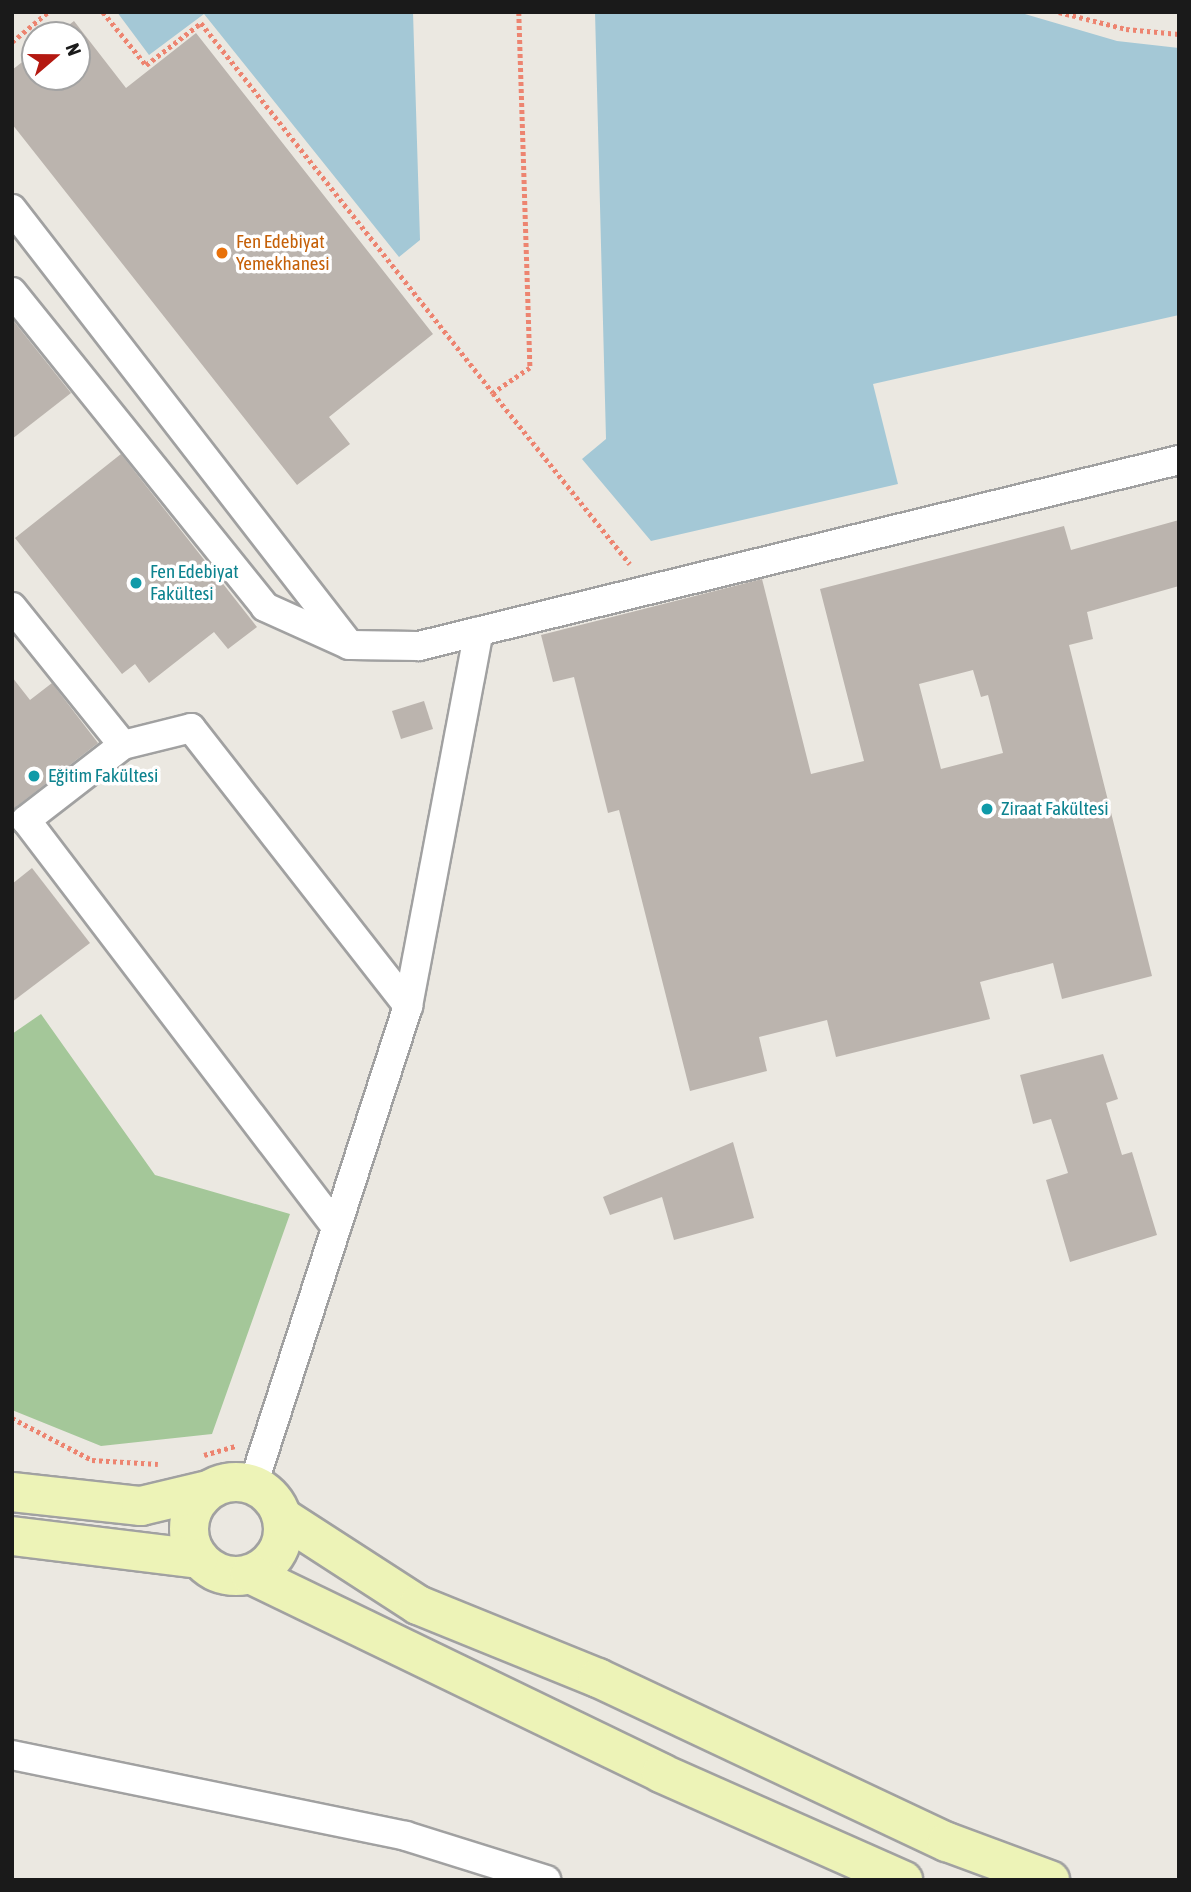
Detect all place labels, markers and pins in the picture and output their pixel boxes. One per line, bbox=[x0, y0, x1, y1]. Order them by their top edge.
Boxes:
place label: Fen Edebiyat Yemekhanesi bbox=[236, 231, 330, 275]
marker: Fen Edebiyat Yemekhanesi bbox=[214, 245, 230, 261]
place label: Fen Edebiyat Fakültesi bbox=[150, 561, 239, 605]
marker: Fen Edebiyat Fakültesi bbox=[128, 575, 144, 591]
place label: Eğitim Fakültesi bbox=[48, 765, 158, 787]
marker: Eğitim Fakültesi bbox=[26, 768, 42, 784]
place label: Ziraat Fakültesi bbox=[1001, 798, 1109, 820]
marker: Ziraat Fakültesi bbox=[979, 801, 995, 817]

